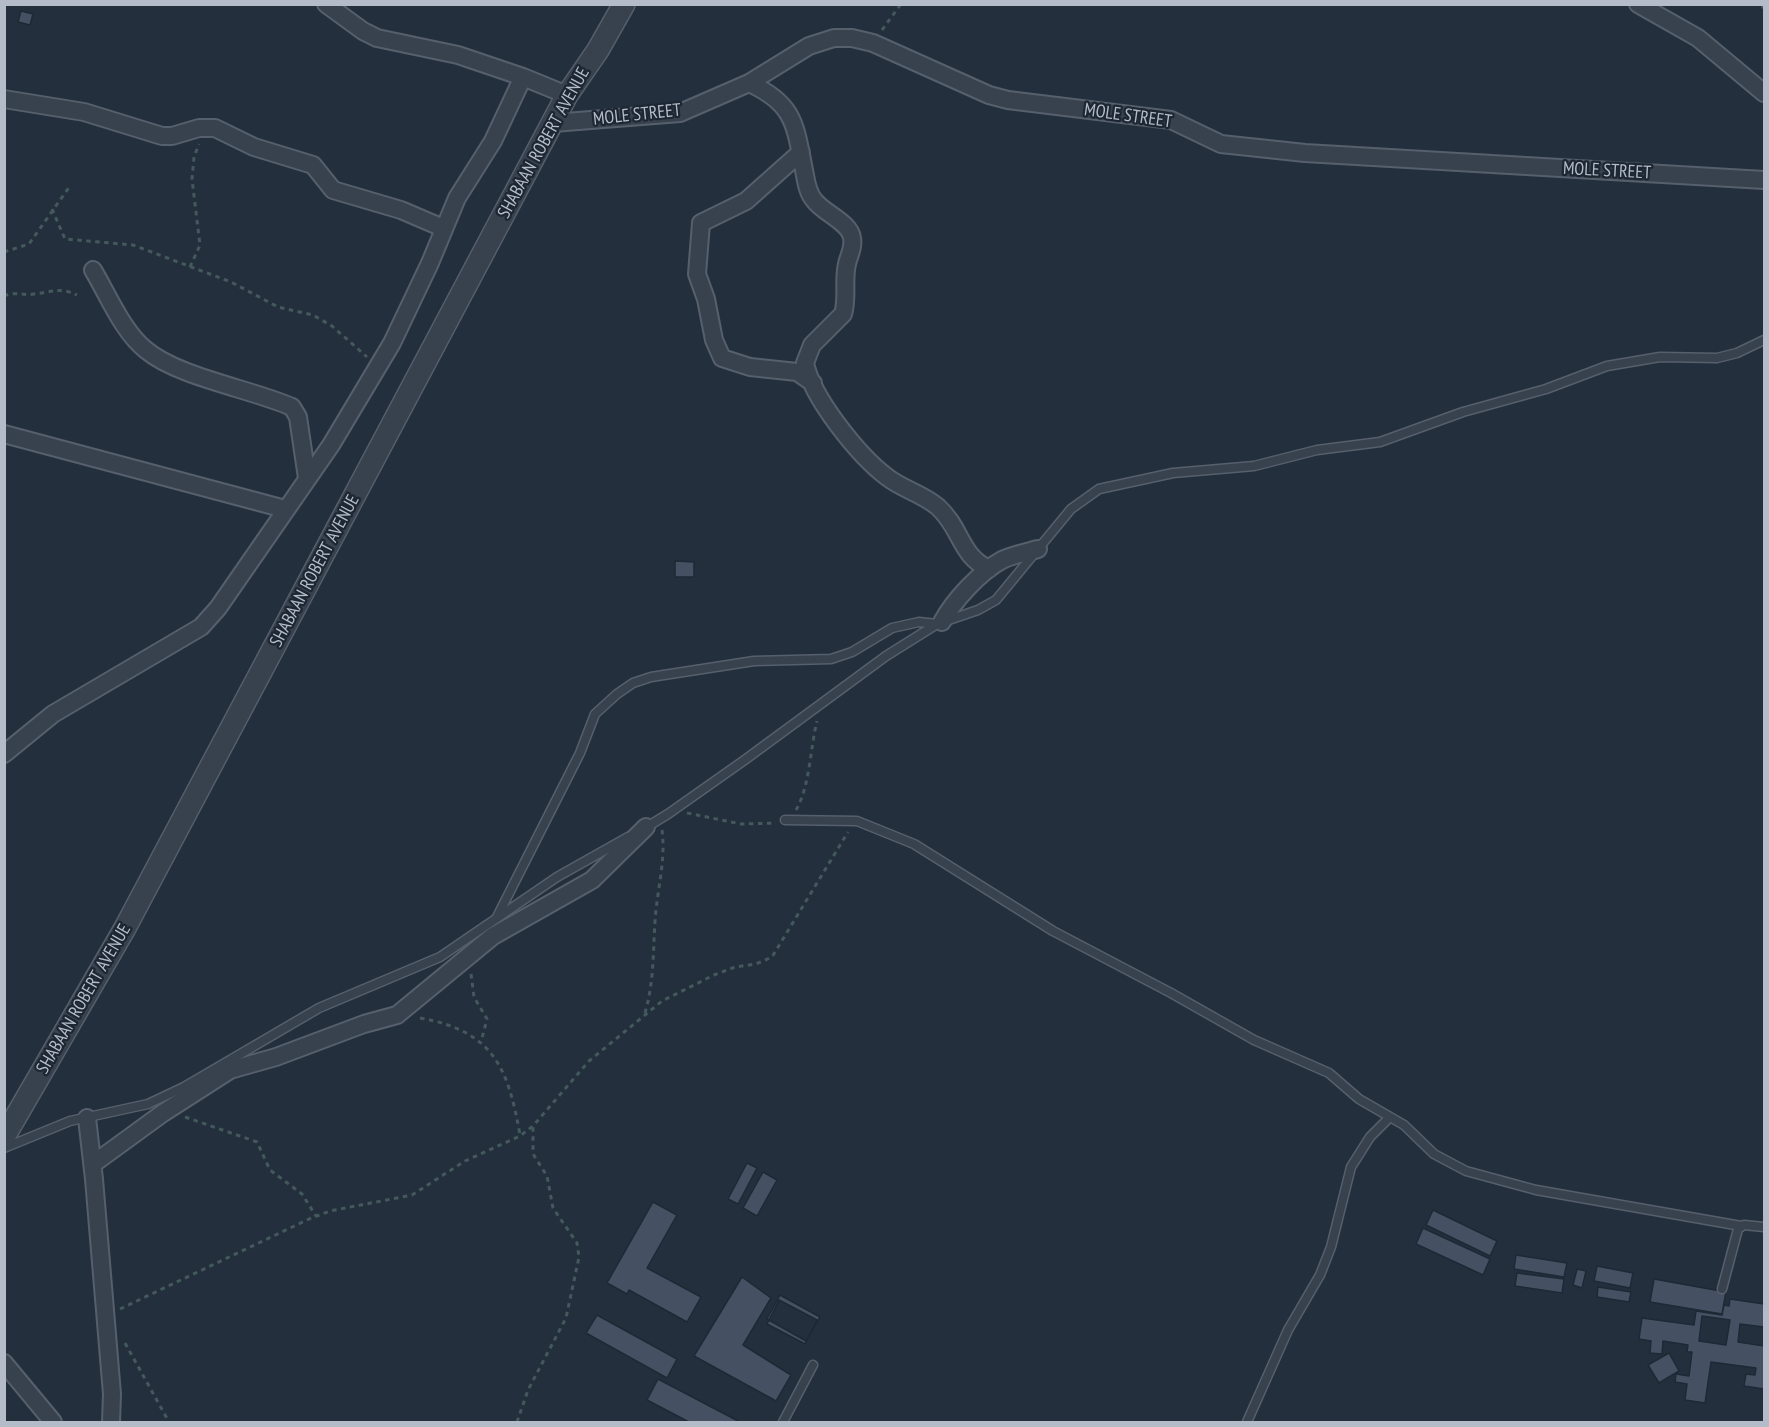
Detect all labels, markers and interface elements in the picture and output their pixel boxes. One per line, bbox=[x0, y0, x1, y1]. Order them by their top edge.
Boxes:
street label: SHABAAN ROBERT AVENUE bbox=[493, 64, 595, 222]
street label: MOLE STREET bbox=[1083, 99, 1173, 133]
street label: MOLE STREET bbox=[592, 100, 682, 130]
street label: MOLE STREET bbox=[1562, 158, 1652, 184]
street label: SHABAAN ROBERT AVENUE bbox=[266, 491, 364, 651]
street label: SHABAAN ROBERT AVENUE bbox=[32, 920, 136, 1078]

